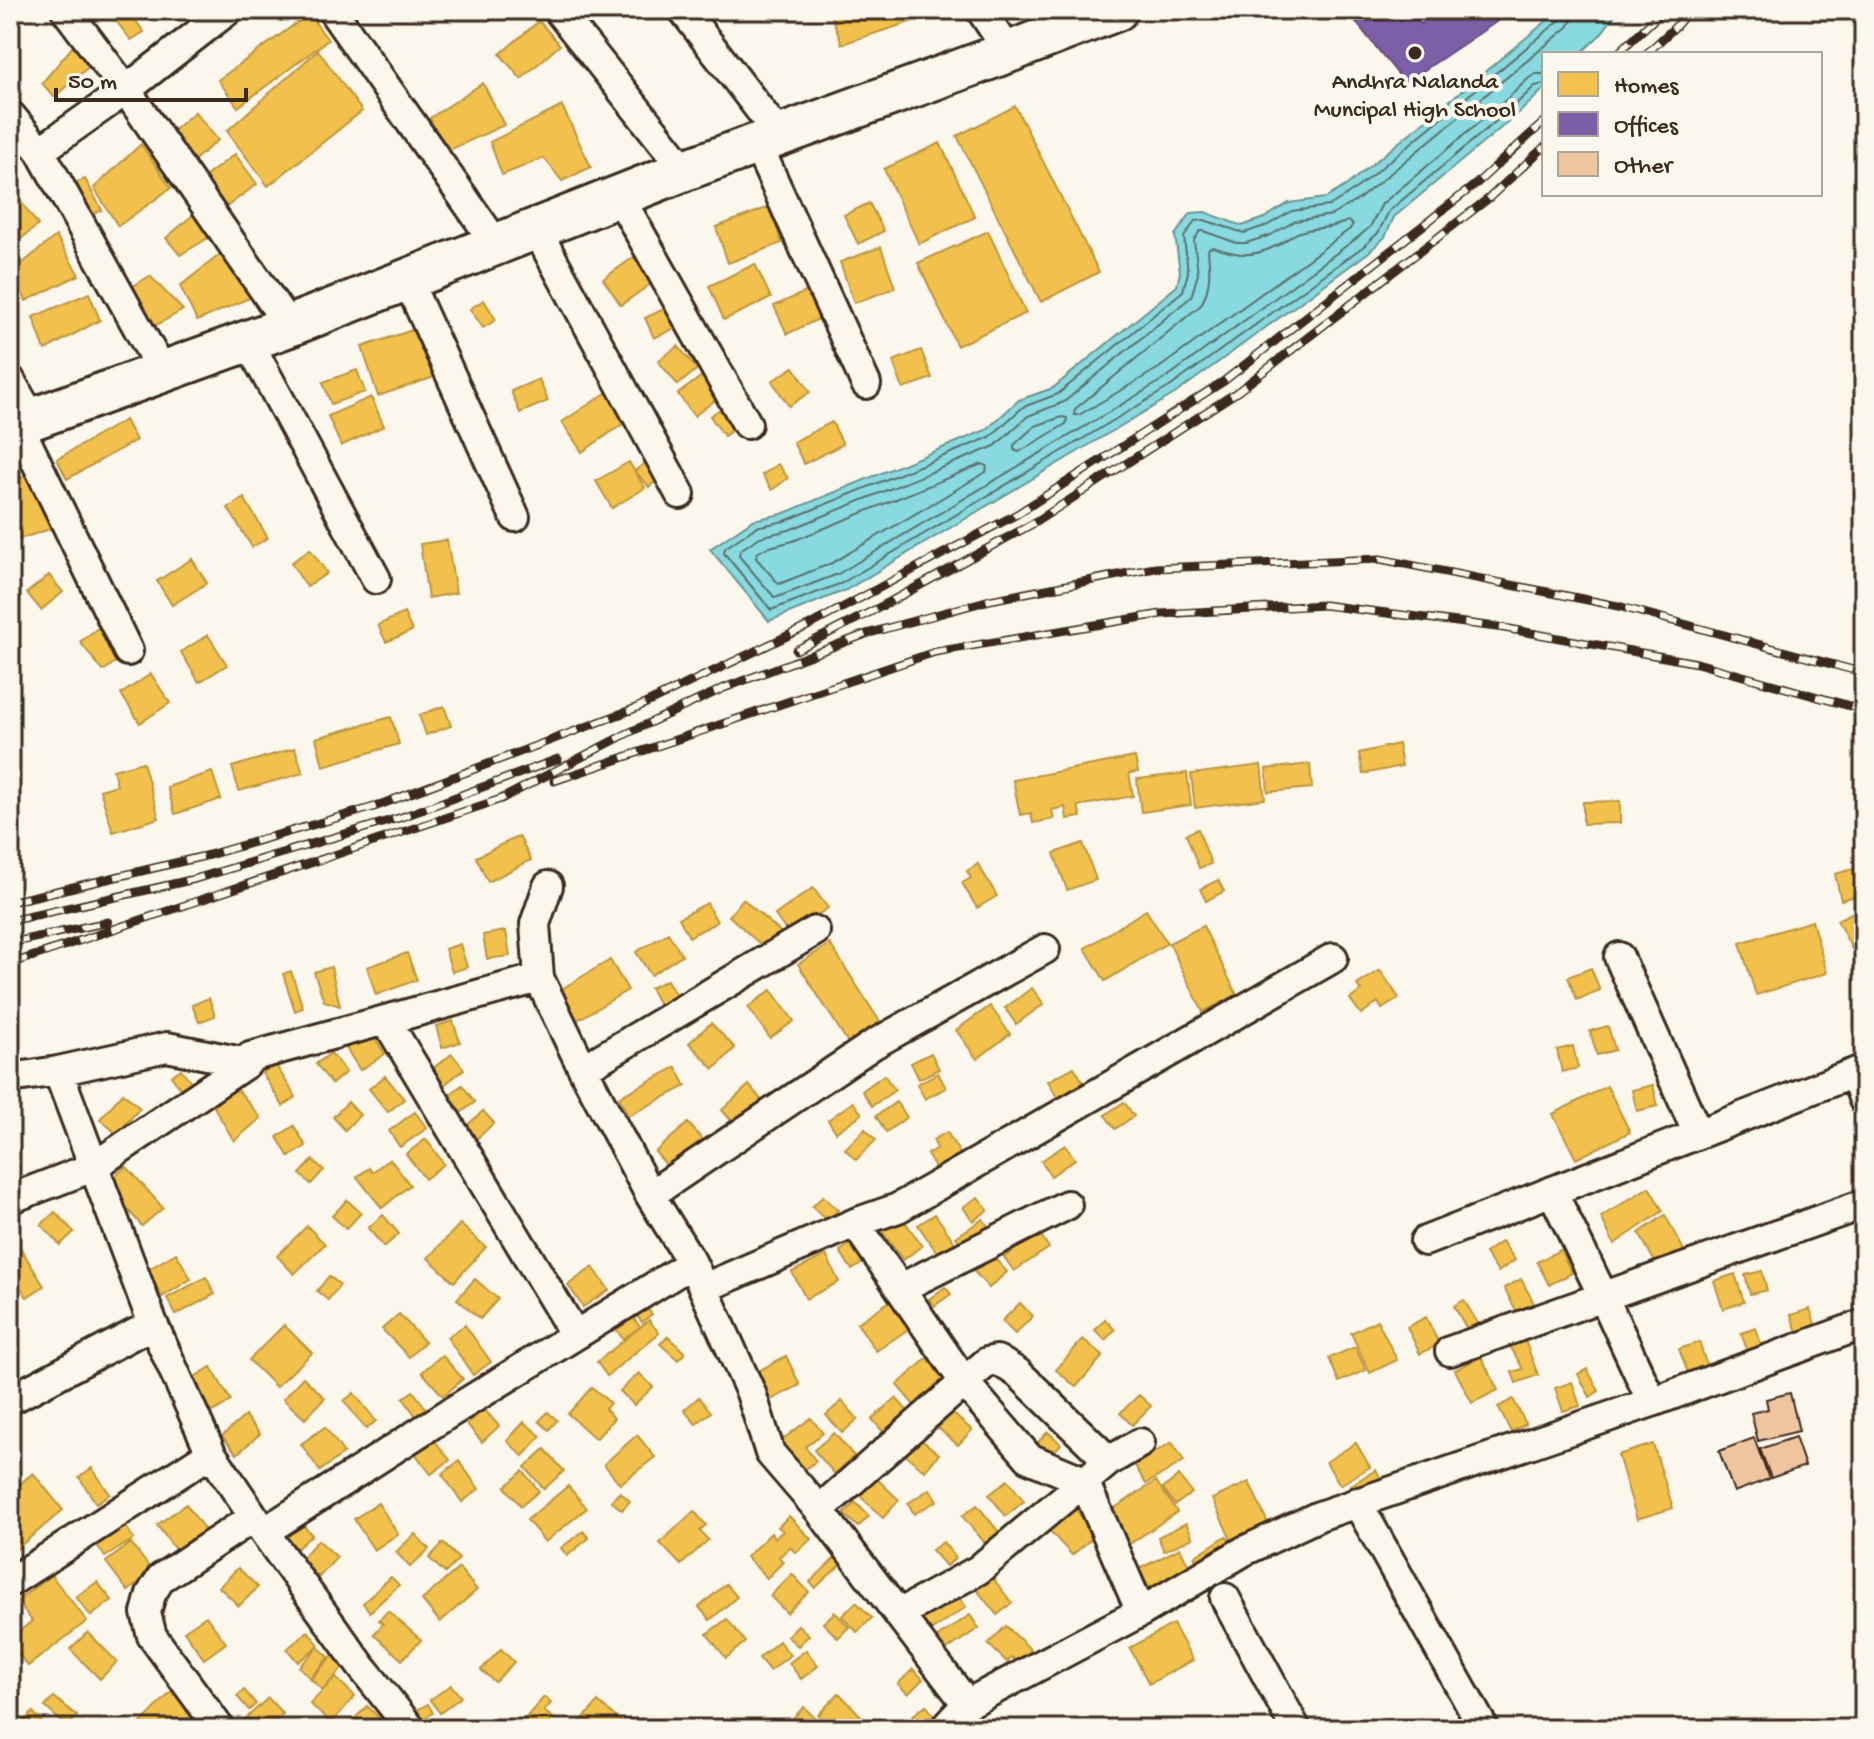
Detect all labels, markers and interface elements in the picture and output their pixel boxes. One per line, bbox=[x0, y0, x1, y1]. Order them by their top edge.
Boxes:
marker: Andhra Nalanda Muncipal High School bbox=[1406, 44, 1424, 62]
scale bar bbox=[56, 52, 246, 102]
legend bbox=[1542, 52, 1822, 196]
text: 50 m bbox=[68, 69, 117, 98]
place label: Andhra Nalanda Muncipal High School bbox=[1314, 69, 1516, 126]
text: Homes bbox=[1614, 73, 1680, 102]
text: Offices bbox=[1614, 113, 1679, 142]
text: Other bbox=[1614, 153, 1675, 182]

